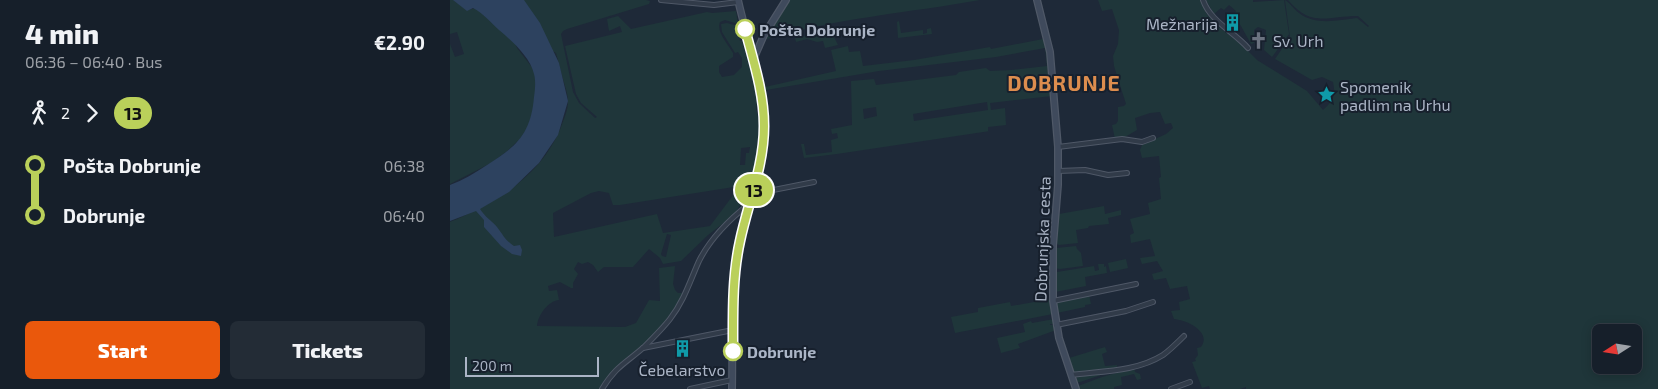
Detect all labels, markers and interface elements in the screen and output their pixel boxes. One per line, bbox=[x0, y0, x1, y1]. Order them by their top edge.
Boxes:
building icon: Mežnarija bbox=[1222, 13, 1242, 33]
place label: Mežnarija bbox=[1146, 14, 1218, 34]
text: 4 min bbox=[25, 16, 99, 50]
marker: Pošta Dobrunje bbox=[735, 19, 755, 39]
place label: Pošta Dobrunje bbox=[759, 20, 875, 39]
church icon: Sv. Urh bbox=[1249, 30, 1269, 50]
text: €2.90 bbox=[374, 31, 425, 54]
place label: Sv. Urh bbox=[1273, 31, 1323, 50]
text: 06:36 – 06:40 · Bus bbox=[25, 52, 162, 71]
district label: DOBRUNJE bbox=[1007, 70, 1121, 95]
place label: Spomenik padlim na Urhu bbox=[1340, 77, 1451, 114]
place icon: Spomenik padlim na Urhu bbox=[1316, 85, 1336, 105]
icon: walk bbox=[25, 99, 53, 127]
icon: forward bbox=[78, 99, 106, 127]
text: 13 bbox=[124, 102, 142, 124]
text: 2 bbox=[61, 103, 70, 122]
text: Pošta Dobrunje bbox=[63, 154, 201, 177]
text: 06:38 bbox=[384, 156, 425, 175]
line badge: 13 bbox=[732, 174, 776, 206]
street label: Dobrunjska cesta bbox=[1030, 176, 1055, 302]
text: 13 bbox=[745, 179, 763, 201]
text: Dobrunje bbox=[63, 204, 145, 227]
text: 06:40 bbox=[383, 206, 425, 225]
button: Start bbox=[25, 321, 220, 379]
button: Tickets bbox=[230, 321, 425, 379]
north arrow bbox=[1592, 324, 1642, 374]
map controls bbox=[1592, 324, 1642, 374]
building icon: Čebelarstvo bbox=[672, 338, 692, 358]
marker: Dobrunje bbox=[723, 341, 743, 361]
place label: Dobrunje bbox=[747, 342, 816, 361]
scale bar bbox=[465, 354, 599, 377]
text: 200 m bbox=[472, 357, 512, 374]
place label: Čebelarstvo bbox=[638, 360, 726, 379]

